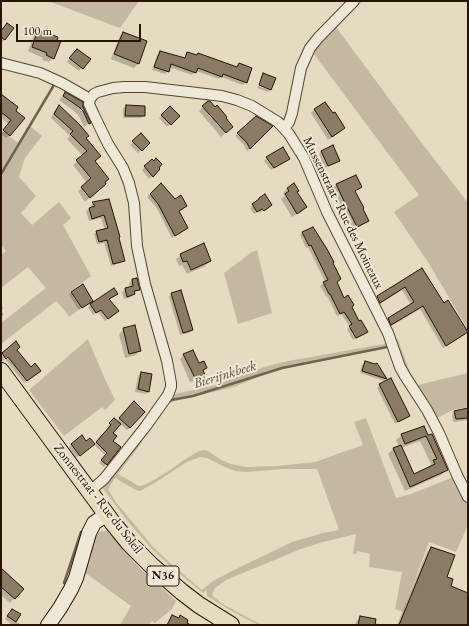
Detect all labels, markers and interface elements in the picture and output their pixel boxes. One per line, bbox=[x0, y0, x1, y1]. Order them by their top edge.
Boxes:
scale bar bbox=[18, 16, 143, 42]
text: 100 m bbox=[23, 23, 52, 39]
street label: Mussenstraat - Rue des Moineaux bbox=[299, 134, 387, 292]
water label: Bierijnkbeek bbox=[192, 358, 258, 392]
street label: Zonnestraat - Rue du Soleil bbox=[50, 441, 146, 557]
road number: N36 bbox=[147, 566, 179, 586]

